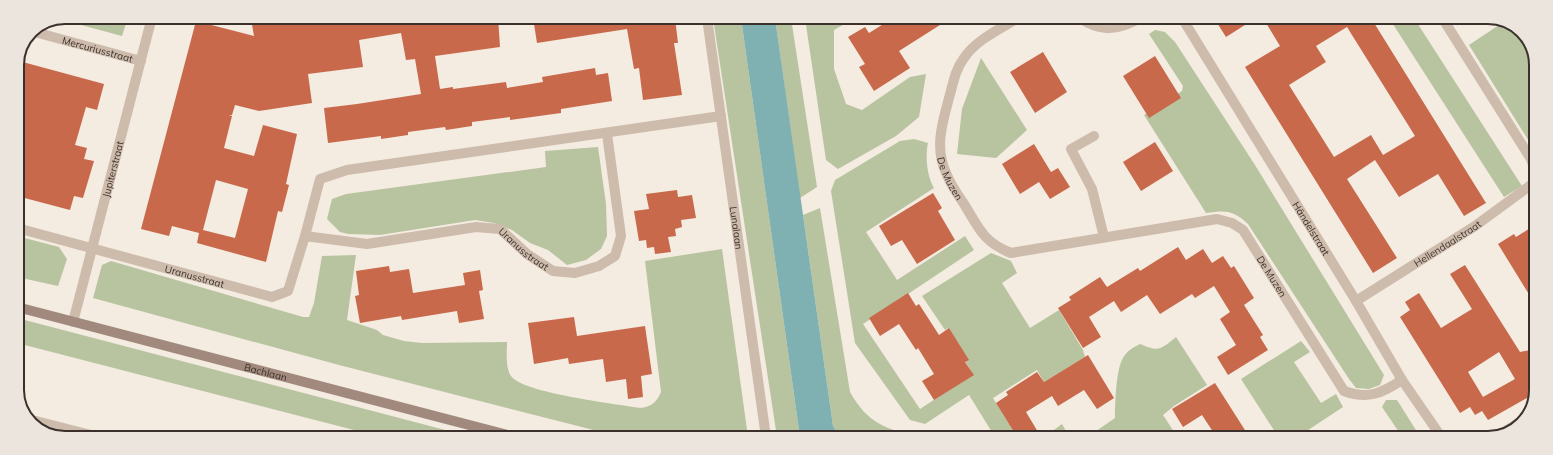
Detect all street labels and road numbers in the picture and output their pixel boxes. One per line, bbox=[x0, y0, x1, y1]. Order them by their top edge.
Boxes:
street label: Mercuriusstraat bbox=[61, 34, 135, 66]
street label: Jupiterstraat bbox=[100, 139, 127, 199]
street label: De Muzen bbox=[934, 156, 966, 203]
street label: Händelstraat bbox=[1289, 199, 1333, 258]
street label: Lunalaan bbox=[727, 206, 746, 250]
street label: Hellendaalstraat bbox=[1412, 217, 1484, 270]
street label: Uranusstraat bbox=[496, 225, 551, 274]
street label: De Muzen bbox=[1254, 253, 1289, 300]
street label: Uranusstraat bbox=[163, 262, 226, 291]
street label: Bachlaan bbox=[243, 361, 289, 384]

